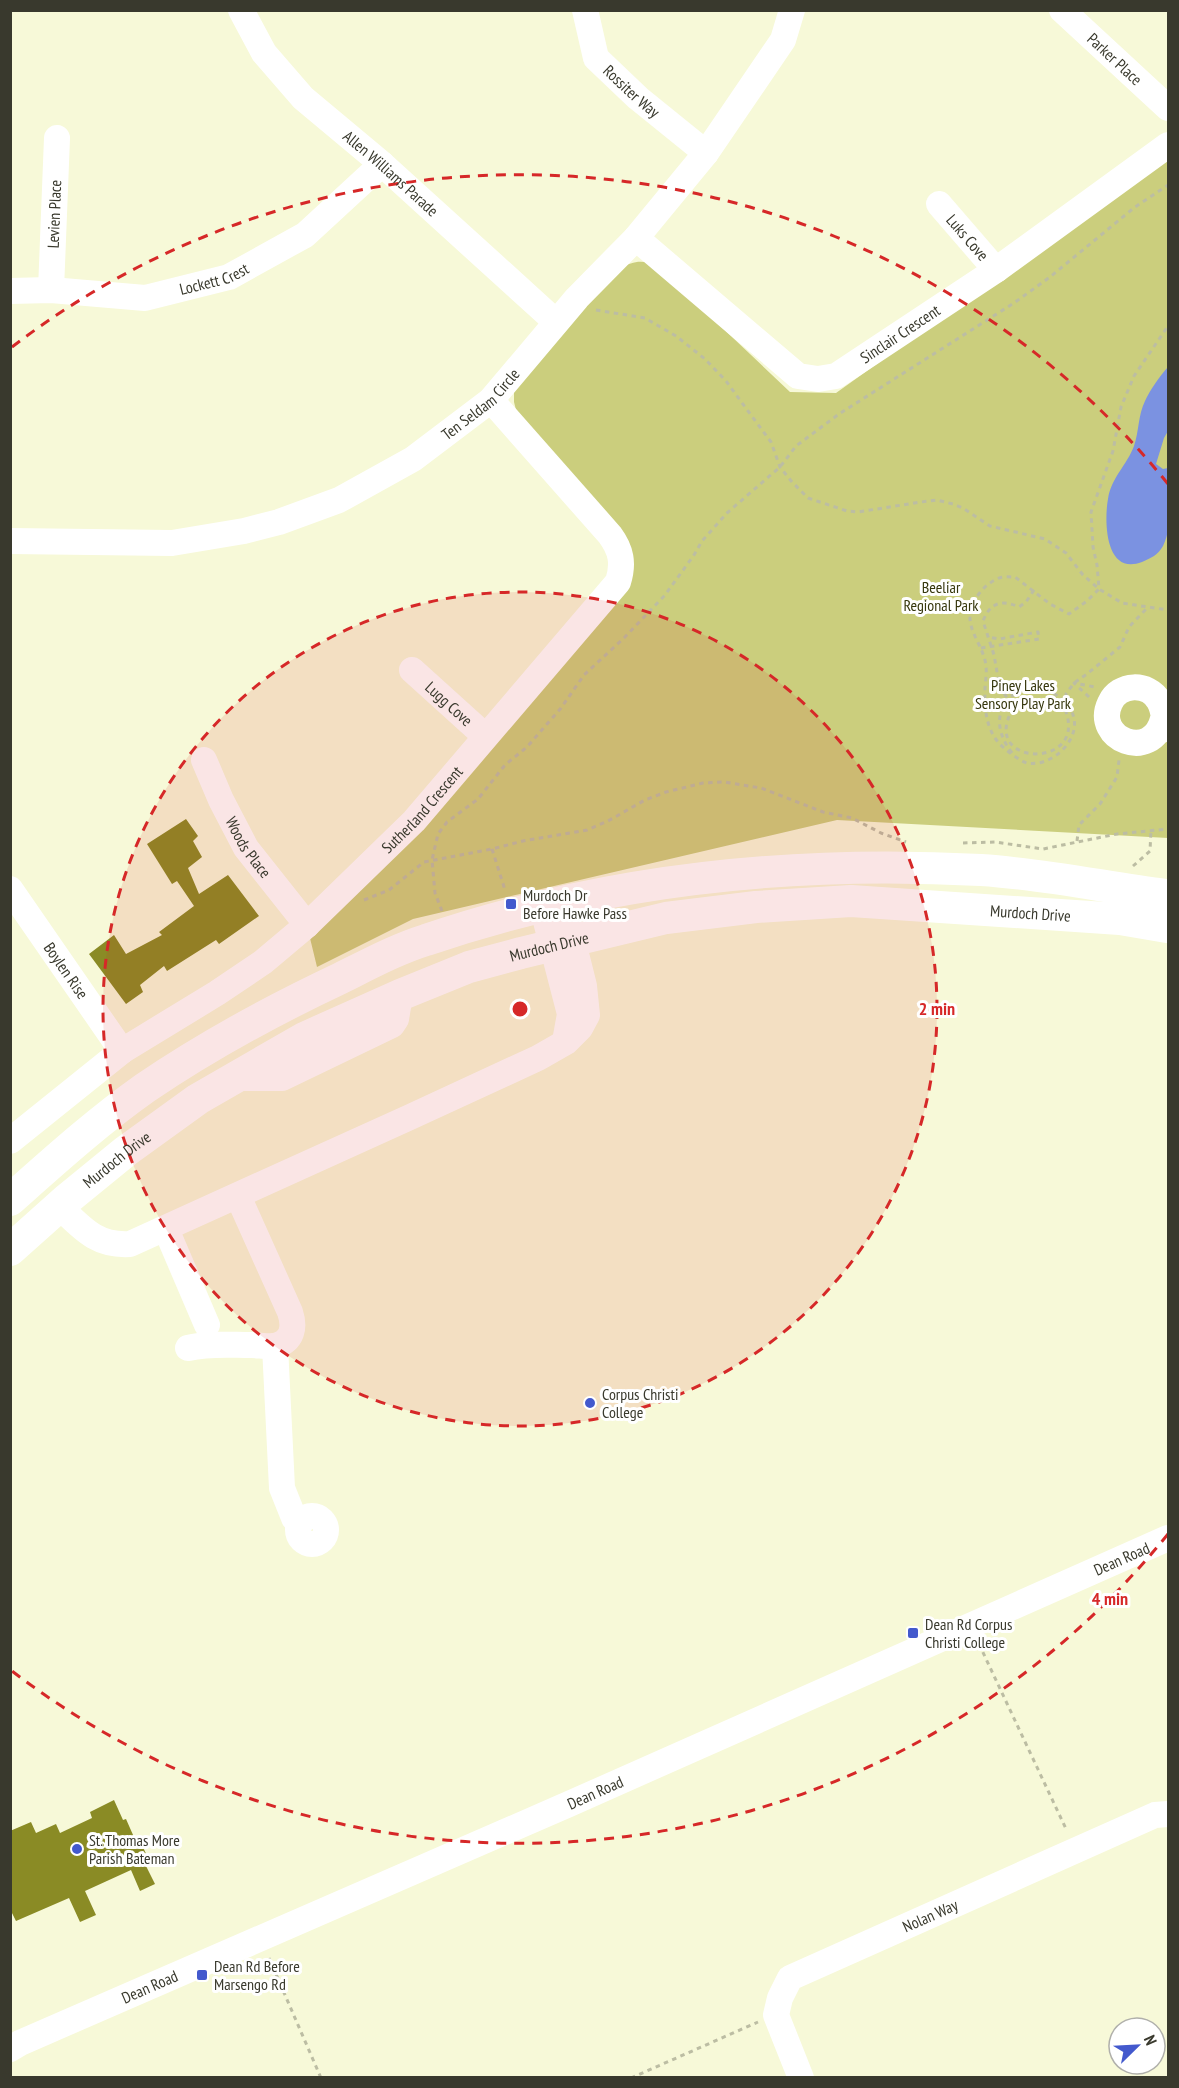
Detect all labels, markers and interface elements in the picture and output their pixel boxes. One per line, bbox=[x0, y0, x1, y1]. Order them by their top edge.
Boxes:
street label: Parker Place bbox=[1083, 29, 1146, 89]
street label: Rossiter Way bbox=[599, 60, 664, 122]
street label: Allen Williams Parade bbox=[339, 126, 443, 220]
street label: Levien Place bbox=[43, 179, 65, 249]
street label: Luks Cove bbox=[942, 210, 993, 265]
street label: Lockett Crest bbox=[177, 258, 253, 299]
street label: Sinclair Crescent bbox=[856, 300, 944, 367]
street label: Ten Seldam Circle bbox=[437, 364, 524, 444]
park label: Beeliar Regional Park bbox=[903, 577, 979, 615]
park label: Piney Lakes Sensory Play Park bbox=[975, 675, 1072, 713]
street label: Lugg Cove bbox=[421, 677, 477, 730]
street label: Sutherland Crescent bbox=[377, 761, 467, 857]
street label: Woods Place bbox=[221, 813, 276, 882]
place label: Murdoch Dr Before Hawke Pass bbox=[523, 885, 627, 923]
marker: Murdoch Dr Before Hawke Pass bbox=[504, 897, 518, 911]
street label: Murdoch Drive bbox=[990, 900, 1071, 926]
street label: Murdoch Drive bbox=[507, 927, 591, 966]
street label: Boylen Rise bbox=[40, 938, 93, 1003]
text: 2 min bbox=[919, 997, 955, 1020]
centre of rings bbox=[510, 999, 530, 1019]
street label: Murdoch Drive bbox=[79, 1127, 154, 1192]
place label: Corpus Christi College bbox=[602, 1384, 678, 1422]
marker: Corpus Christi College bbox=[583, 1396, 597, 1410]
street label: Dean Road bbox=[1090, 1537, 1153, 1580]
text: 4 min bbox=[1092, 1587, 1128, 1610]
place label: Dean Rd Corpus Christi College bbox=[925, 1614, 1012, 1652]
marker: Dean Rd Corpus Christi College bbox=[906, 1626, 920, 1640]
street label: Dean Road bbox=[564, 1771, 626, 1814]
place label: St. Thomas More Parish Bateman bbox=[89, 1830, 180, 1868]
marker: St. Thomas More Parish Bateman bbox=[70, 1842, 84, 1856]
street label: Nolan Way bbox=[899, 1894, 961, 1937]
place label: Dean Rd Before Marsengo Rd bbox=[214, 1956, 300, 1994]
street label: Dean Road bbox=[118, 1966, 181, 2008]
marker: Dean Rd Before Marsengo Rd bbox=[195, 1968, 209, 1982]
north arrow bbox=[1107, 2016, 1167, 2076]
text: N bbox=[1140, 2032, 1162, 2048]

